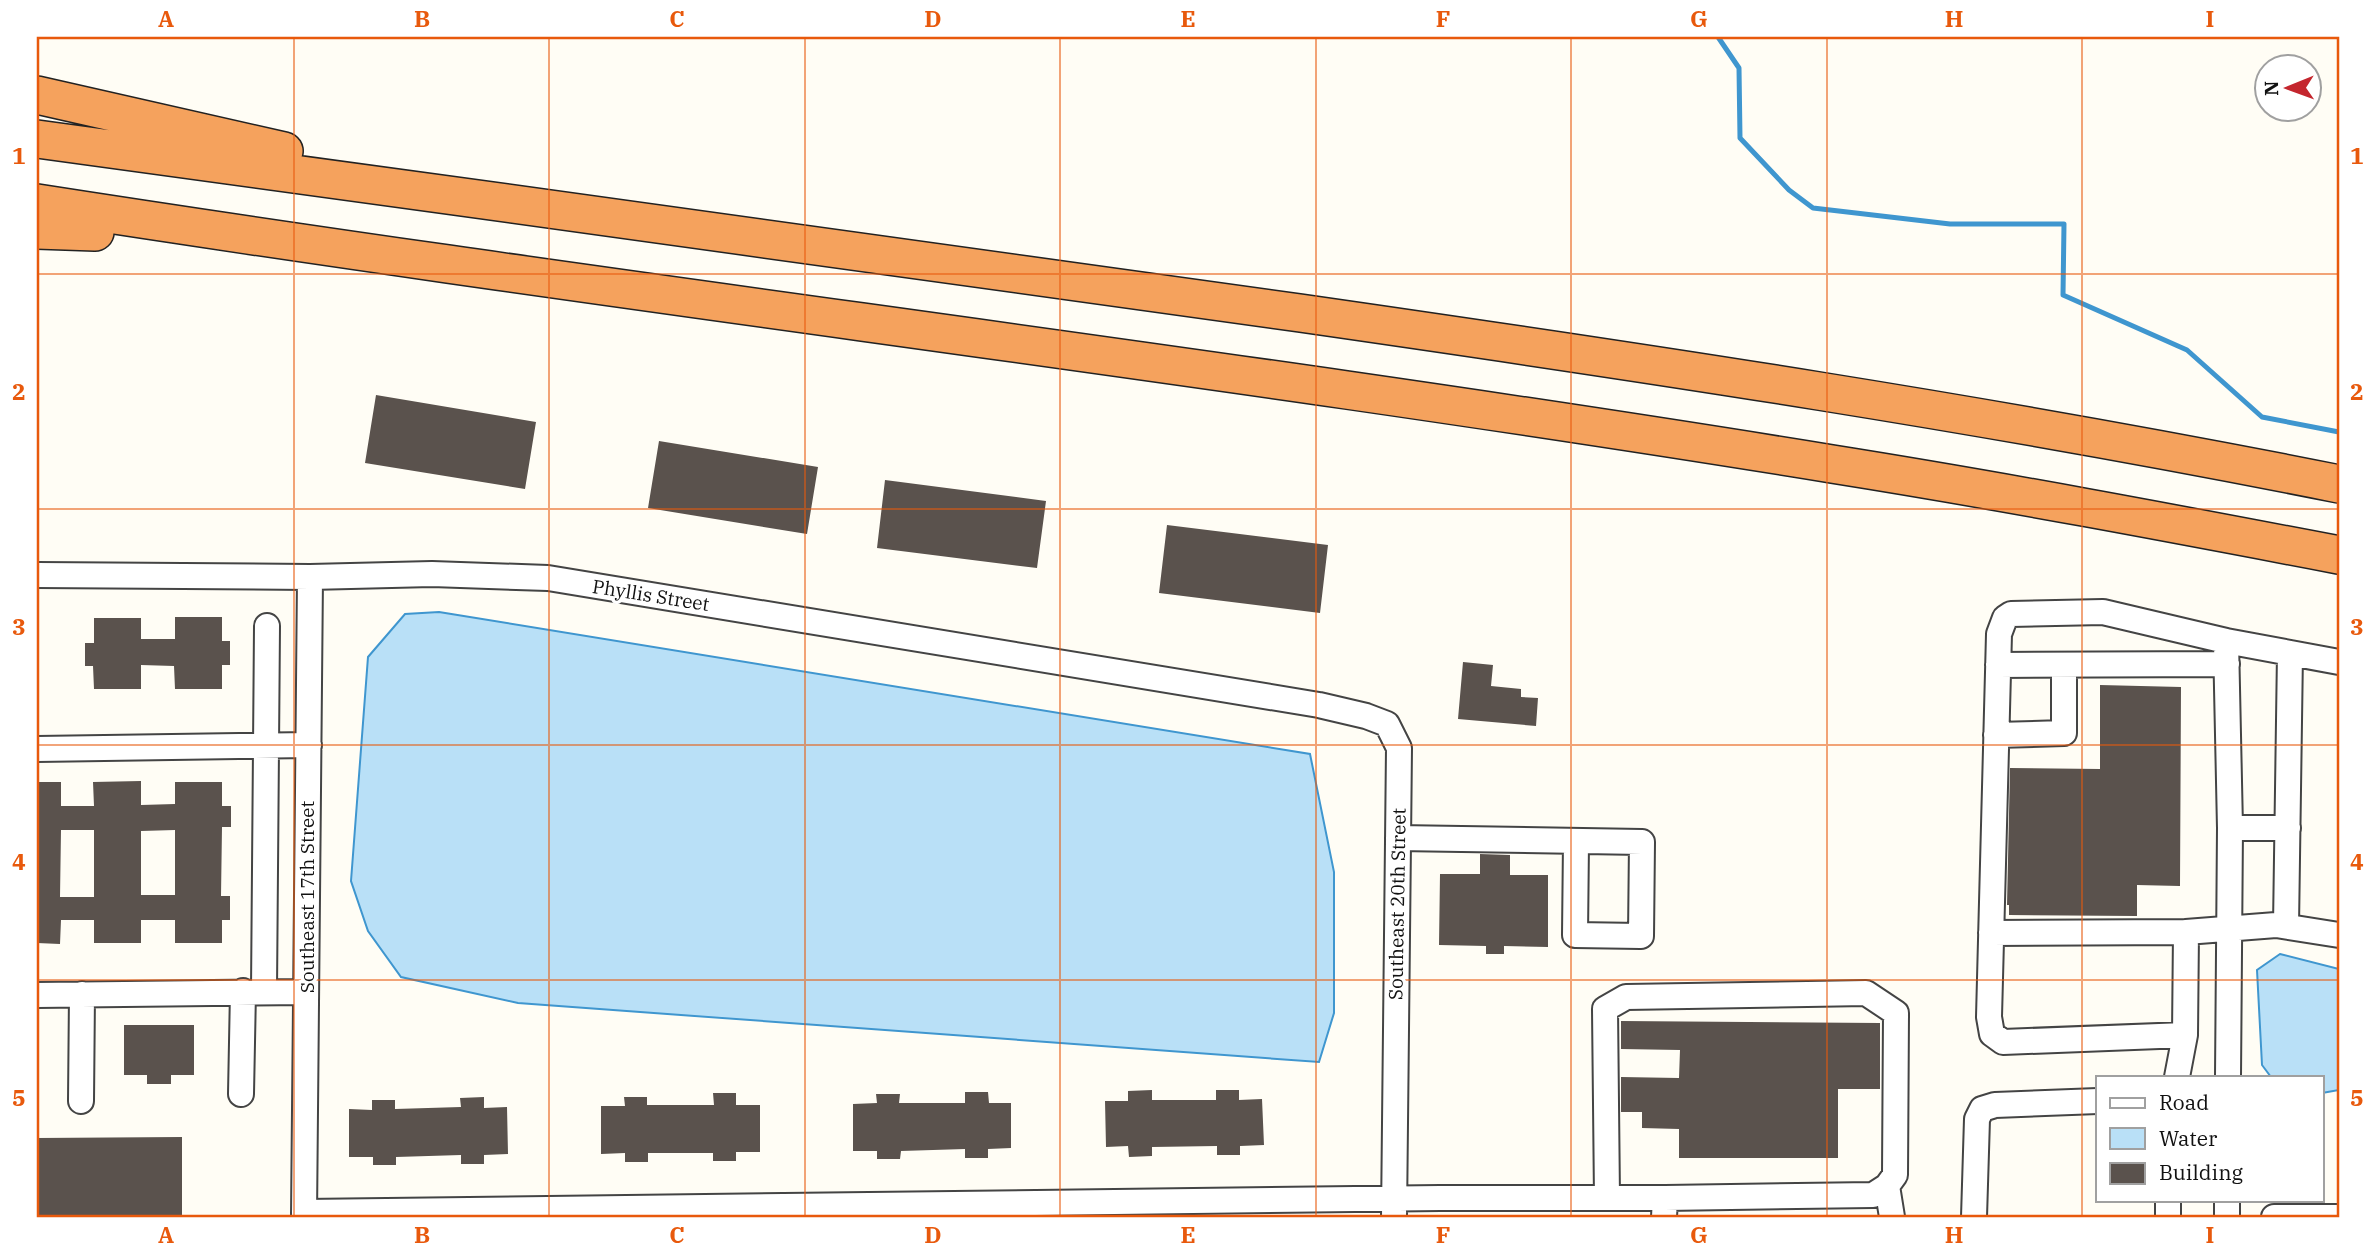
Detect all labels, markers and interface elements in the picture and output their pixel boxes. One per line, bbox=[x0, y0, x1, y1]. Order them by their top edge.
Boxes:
text: A bbox=[158, 3, 174, 33]
text: B bbox=[414, 3, 430, 33]
text: C bbox=[669, 3, 685, 33]
text: D bbox=[924, 3, 942, 33]
text: E bbox=[1180, 3, 1196, 33]
text: F bbox=[1436, 3, 1450, 33]
text: G bbox=[1690, 3, 1708, 33]
text: H bbox=[1945, 3, 1963, 33]
text: I bbox=[2206, 3, 2214, 33]
north arrow bbox=[2254, 52, 2324, 122]
text: N bbox=[2259, 81, 2283, 96]
text: 1 bbox=[12, 140, 26, 170]
text: 1 bbox=[2350, 140, 2364, 170]
text: 2 bbox=[12, 376, 26, 406]
text: 2 bbox=[2350, 376, 2364, 406]
street label: Phyllis Street bbox=[591, 574, 711, 616]
text: 3 bbox=[12, 611, 26, 641]
text: 3 bbox=[2350, 611, 2364, 641]
street label: Southeast 17th Street bbox=[295, 801, 319, 993]
street label: Southeast 20th Street bbox=[1383, 807, 1411, 1000]
text: 4 bbox=[12, 846, 26, 876]
text: 4 bbox=[2350, 846, 2364, 876]
legend bbox=[2096, 1076, 2324, 1202]
text: 5 bbox=[12, 1082, 26, 1112]
text: 5 bbox=[2350, 1082, 2364, 1112]
text: Road bbox=[2159, 1088, 2209, 1116]
text: Water bbox=[2159, 1124, 2218, 1152]
text: Building bbox=[2159, 1158, 2244, 1186]
text: A bbox=[158, 1219, 174, 1249]
text: B bbox=[414, 1219, 430, 1249]
text: C bbox=[669, 1219, 685, 1249]
text: D bbox=[924, 1219, 942, 1249]
text: E bbox=[1180, 1219, 1196, 1249]
text: F bbox=[1436, 1219, 1450, 1249]
text: G bbox=[1690, 1219, 1708, 1249]
text: H bbox=[1945, 1219, 1963, 1249]
text: I bbox=[2206, 1219, 2214, 1249]

